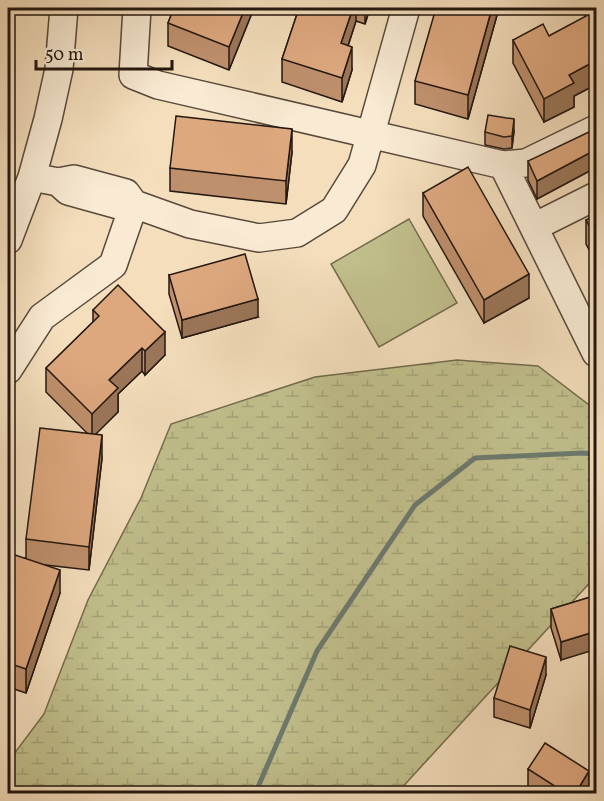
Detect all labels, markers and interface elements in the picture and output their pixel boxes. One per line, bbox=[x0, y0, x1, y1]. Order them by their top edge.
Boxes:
scale bar bbox=[36, 33, 172, 71]
text: 50 m bbox=[45, 43, 84, 68]

